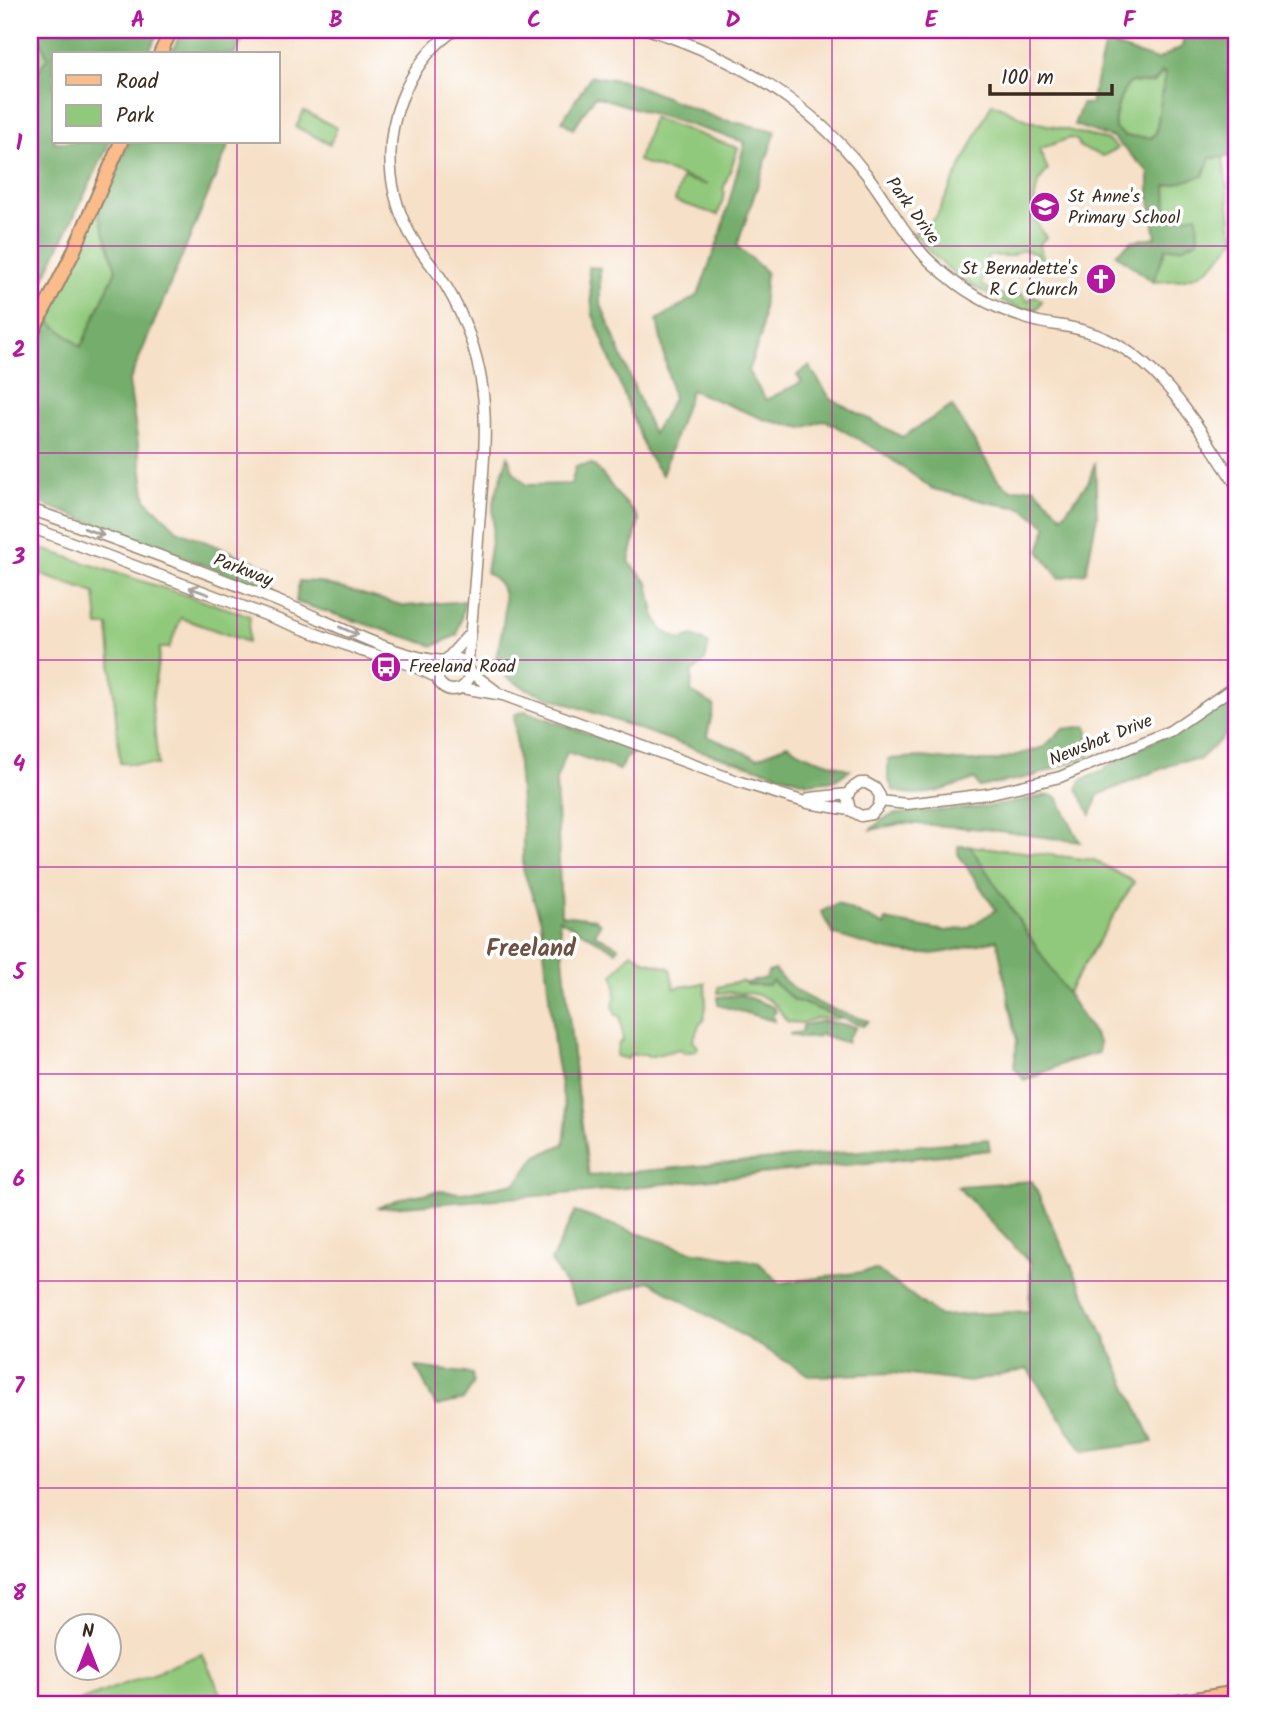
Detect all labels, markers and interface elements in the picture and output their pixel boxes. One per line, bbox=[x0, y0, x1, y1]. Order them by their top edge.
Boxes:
text: A bbox=[131, 3, 145, 39]
text: B bbox=[329, 3, 343, 39]
text: C bbox=[527, 3, 541, 39]
text: D bbox=[725, 3, 741, 39]
text: E bbox=[925, 3, 939, 39]
text: F bbox=[1123, 3, 1137, 39]
legend bbox=[52, 52, 280, 144]
scale bar bbox=[990, 52, 1113, 96]
text: 100 m bbox=[1001, 62, 1054, 95]
text: Road bbox=[116, 66, 159, 99]
text: Park bbox=[116, 100, 154, 133]
text: 1 bbox=[16, 126, 23, 162]
street label: Park Drive bbox=[878, 171, 946, 251]
place label: St Anne's Primary School bbox=[1068, 183, 1181, 233]
school or university icon: St Anne's Primary School bbox=[1028, 190, 1062, 224]
place label: St Bernadette's R C Church bbox=[961, 255, 1078, 305]
church icon: St Bernadette's R C Church bbox=[1084, 262, 1118, 296]
text: 2 bbox=[12, 333, 26, 369]
one-way arrow bbox=[83, 526, 105, 539]
text: 3 bbox=[12, 540, 26, 576]
street label: Parkway bbox=[209, 546, 277, 596]
one-way arrow bbox=[188, 584, 210, 596]
one-way arrow bbox=[338, 625, 359, 638]
bus stop icon: Freeland Road bbox=[369, 650, 403, 684]
place label: Freeland Road bbox=[409, 653, 516, 682]
street label: Newshot Drive bbox=[1045, 707, 1157, 775]
text: 4 bbox=[13, 747, 26, 783]
district label: Freeland bbox=[486, 930, 577, 969]
text: 5 bbox=[12, 955, 27, 991]
text: 6 bbox=[13, 1162, 25, 1198]
text: 7 bbox=[14, 1369, 26, 1405]
text: 8 bbox=[12, 1576, 26, 1612]
north arrow bbox=[52, 1612, 122, 1682]
text: N bbox=[82, 1617, 94, 1647]

